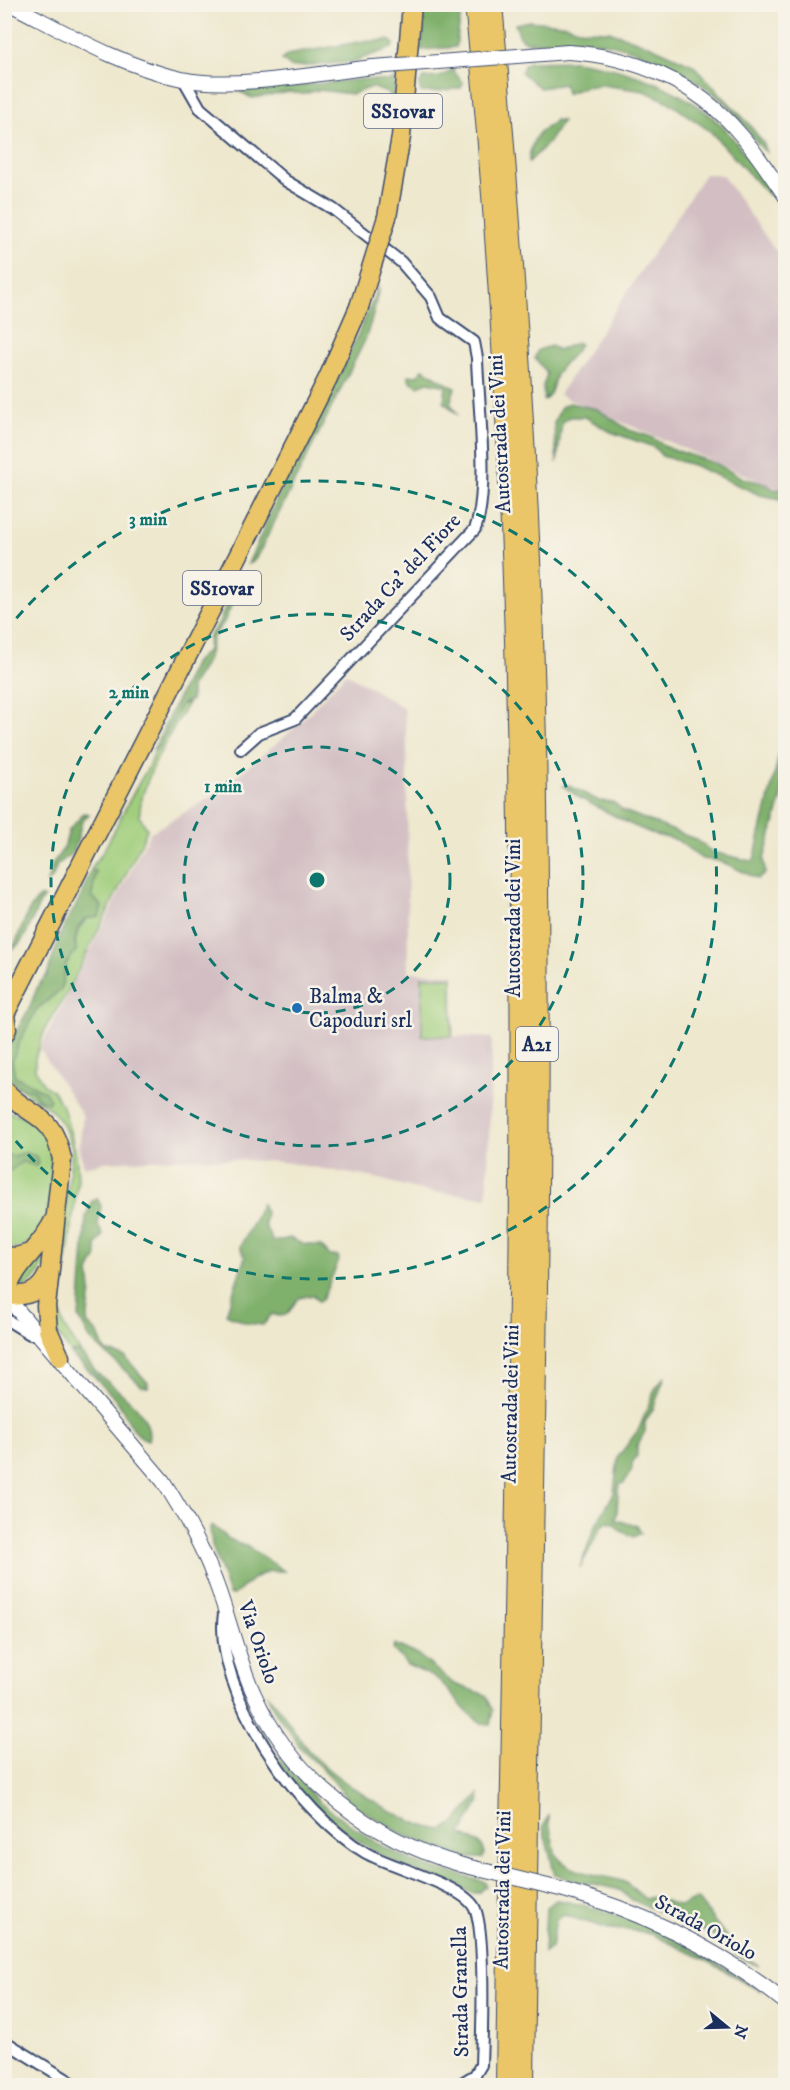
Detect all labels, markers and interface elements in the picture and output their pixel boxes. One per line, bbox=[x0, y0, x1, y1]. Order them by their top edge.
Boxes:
road number: SS10var bbox=[364, 94, 442, 128]
street label: Autostrada dei Vini bbox=[483, 354, 517, 514]
street label: Strada Ca' del Fiore bbox=[335, 508, 467, 647]
text: 3 min bbox=[129, 509, 168, 531]
road number: SS10var bbox=[183, 571, 261, 605]
text: 2 min bbox=[109, 682, 150, 704]
text: 1 min bbox=[204, 776, 243, 798]
street label: Autostrada dei Vini bbox=[501, 839, 527, 997]
centre of rings bbox=[307, 870, 327, 890]
place label: Balma & Capoduri srl bbox=[309, 984, 413, 1034]
marker: Balma & Capoduri srl bbox=[290, 1001, 304, 1015]
road number: A21 bbox=[516, 1027, 558, 1061]
street label: Autostrada dei Vini bbox=[497, 1324, 525, 1484]
street label: Via Oriolo bbox=[231, 1596, 284, 1688]
street label: Autostrada dei Vini bbox=[489, 1810, 517, 1970]
street label: Strada Oriolo bbox=[650, 1889, 761, 1967]
street label: Strada Granella bbox=[447, 1926, 475, 2058]
north arrow bbox=[697, 1997, 757, 2057]
text: N bbox=[729, 2022, 752, 2041]

